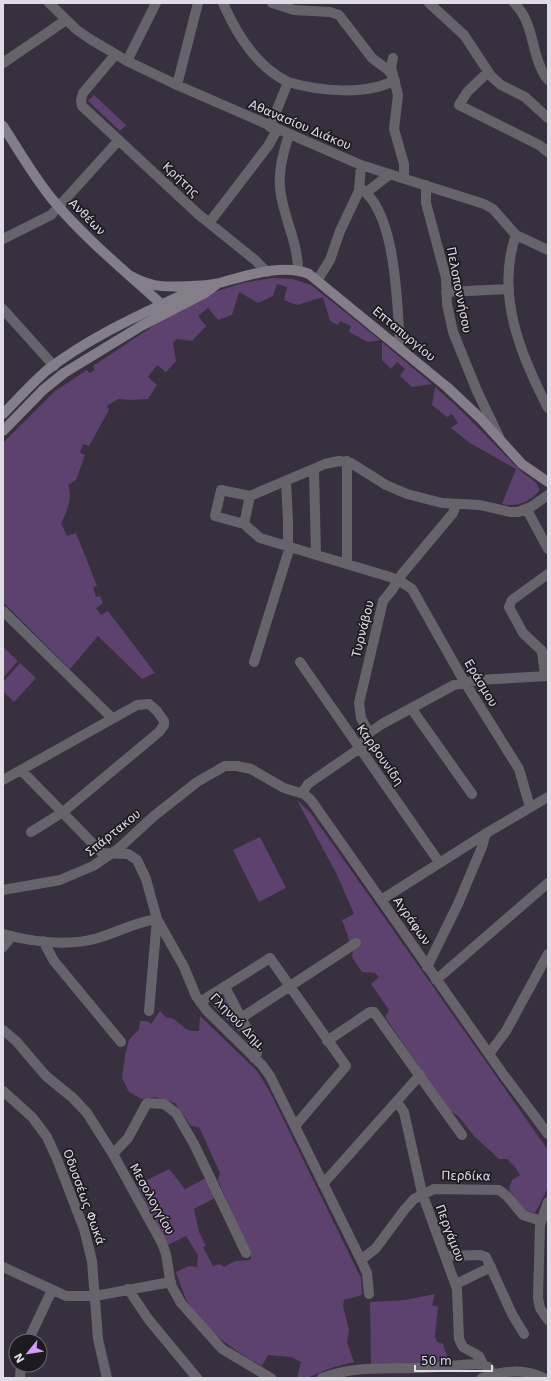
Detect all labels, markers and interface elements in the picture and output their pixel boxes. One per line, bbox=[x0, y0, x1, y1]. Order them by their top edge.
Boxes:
street label: Αθανασίου Διάκου bbox=[247, 97, 353, 153]
street label: Κρήτης bbox=[160, 160, 202, 200]
street label: Ανθέων bbox=[66, 196, 108, 238]
street label: Πελοποννήσου bbox=[444, 246, 474, 334]
street label: Επταπυργίου bbox=[370, 304, 438, 364]
street label: Τυρνάβου bbox=[349, 599, 377, 660]
street label: Εράσμου bbox=[461, 657, 501, 709]
street label: Καρβουνίδη bbox=[354, 722, 406, 788]
street label: Σπάρτακου bbox=[83, 806, 143, 859]
street label: Αγράφων bbox=[390, 894, 434, 948]
street label: Γληνού Δημ. bbox=[207, 991, 269, 1053]
street label: Οδυσσέως Φωκά bbox=[60, 1147, 108, 1247]
street label: Μεσολογγίου bbox=[127, 1161, 177, 1237]
street label: Περδίκα bbox=[441, 1169, 491, 1183]
street label: Περγάμου bbox=[433, 1202, 467, 1264]
north arrow bbox=[8, 1333, 48, 1373]
scale bar bbox=[415, 1347, 492, 1373]
text: N bbox=[12, 1351, 28, 1365]
text: 50 m bbox=[421, 1354, 452, 1368]

